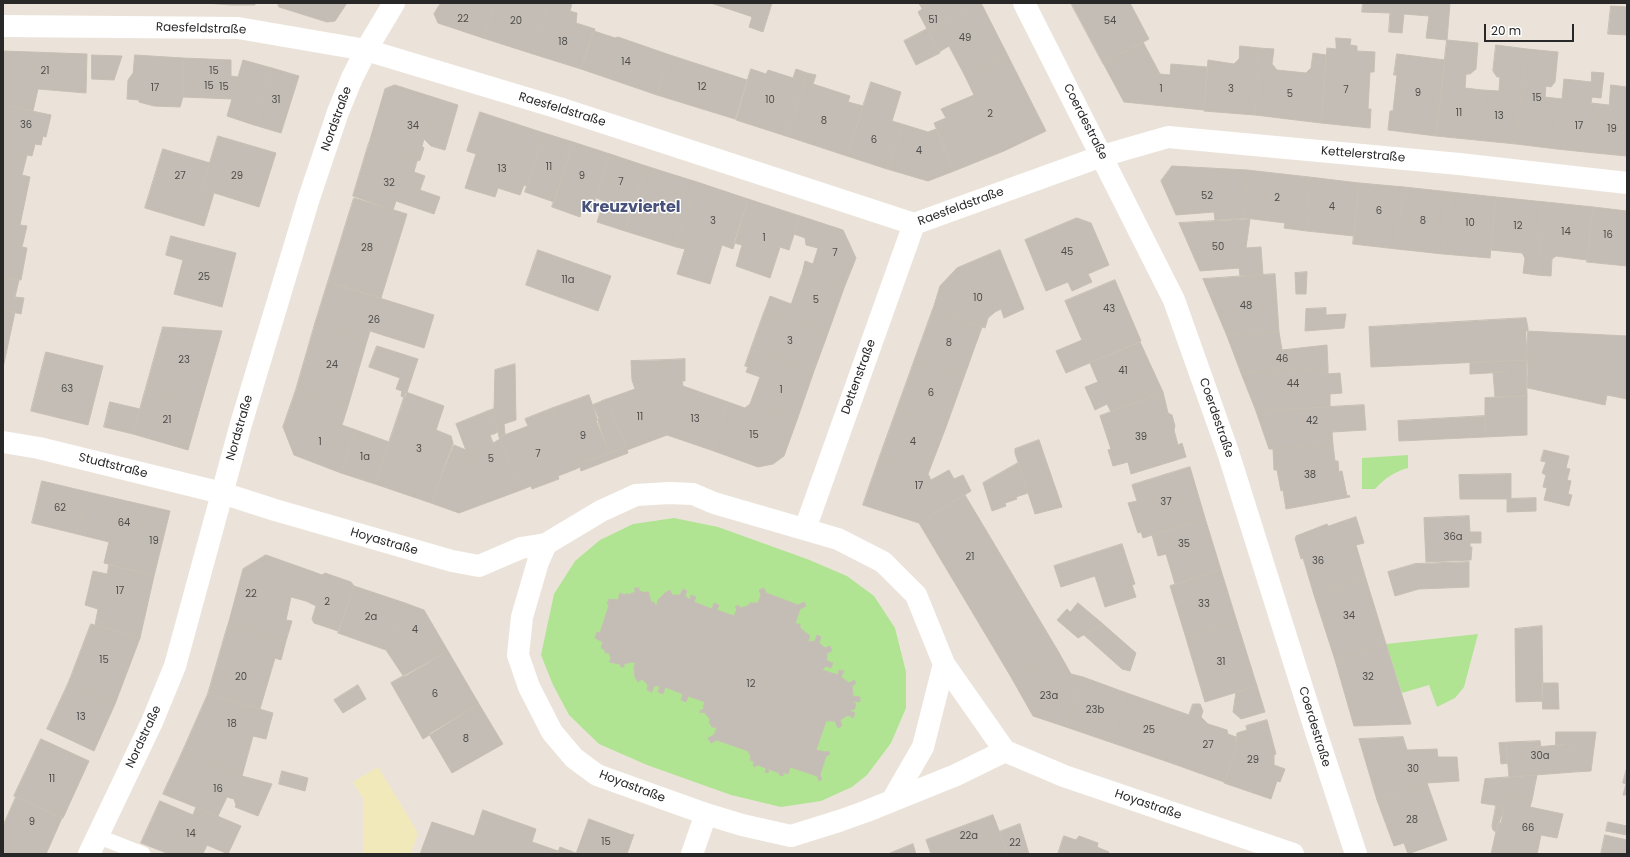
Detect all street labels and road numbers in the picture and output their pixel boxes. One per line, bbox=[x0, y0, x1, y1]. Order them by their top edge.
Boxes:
street label: Raesfeldstraße bbox=[156, 20, 246, 38]
street label: Coerdestraße bbox=[1060, 82, 1110, 162]
street label: Nordstraße bbox=[319, 85, 355, 153]
street label: Raesfeldstraße bbox=[517, 90, 607, 130]
street label: Kettelerstraße bbox=[1320, 144, 1406, 166]
street label: Raesfeldstraße bbox=[916, 185, 1006, 229]
street label: Dettenstraße bbox=[839, 338, 879, 416]
street label: Coerdestraße bbox=[1196, 376, 1236, 460]
street label: Nordstraße bbox=[224, 394, 256, 462]
street label: Studtstraße bbox=[77, 450, 149, 482]
street label: Hoyastraße bbox=[349, 525, 419, 559]
street label: Coerdestraße bbox=[1295, 685, 1333, 769]
street label: Nordstraße bbox=[123, 703, 165, 771]
street label: Hoyastraße bbox=[597, 768, 667, 806]
street label: Hoyastraße bbox=[1113, 787, 1183, 823]

